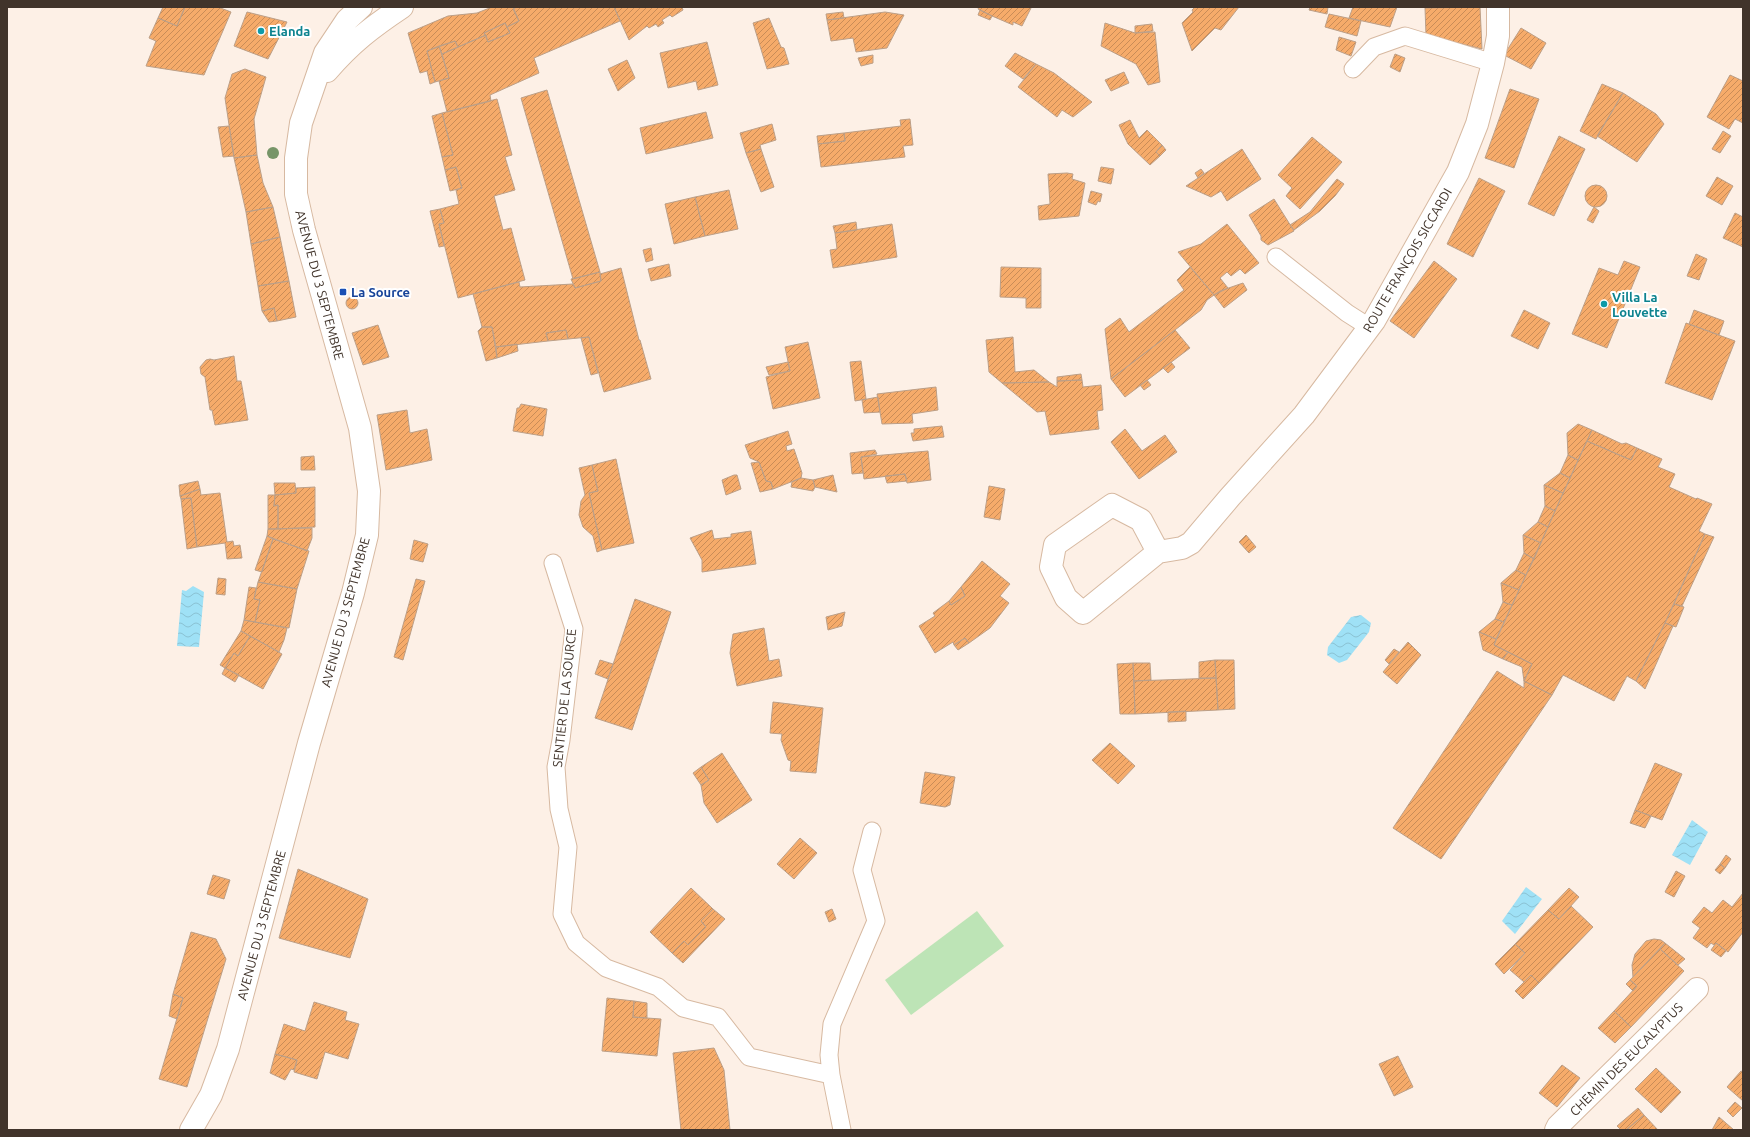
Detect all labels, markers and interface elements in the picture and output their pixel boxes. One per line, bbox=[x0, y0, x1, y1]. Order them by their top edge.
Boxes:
place label: Elanda bbox=[269, 24, 310, 38]
marker: Elanda bbox=[256, 26, 266, 36]
street label: ROUTE FRANÇOIS SICCARDI bbox=[1360, 186, 1454, 334]
street label: AVENUE DU 3 SEPTEMBRE bbox=[293, 209, 347, 361]
place label: La Source bbox=[351, 285, 410, 299]
marker: La Source bbox=[338, 287, 348, 297]
place label: Villa La Louvette bbox=[1612, 290, 1667, 319]
marker: Villa La Louvette bbox=[1599, 299, 1609, 309]
street label: AVENUE DU 3 SEPTEMBRE bbox=[318, 536, 372, 688]
street label: SENTIER DE LA SOURCE bbox=[550, 628, 578, 768]
street label: AVENUE DU 3 SEPTEMBRE bbox=[234, 849, 288, 1001]
street label: CHEMIN DES EUCALYPTUS bbox=[1567, 1000, 1685, 1118]

